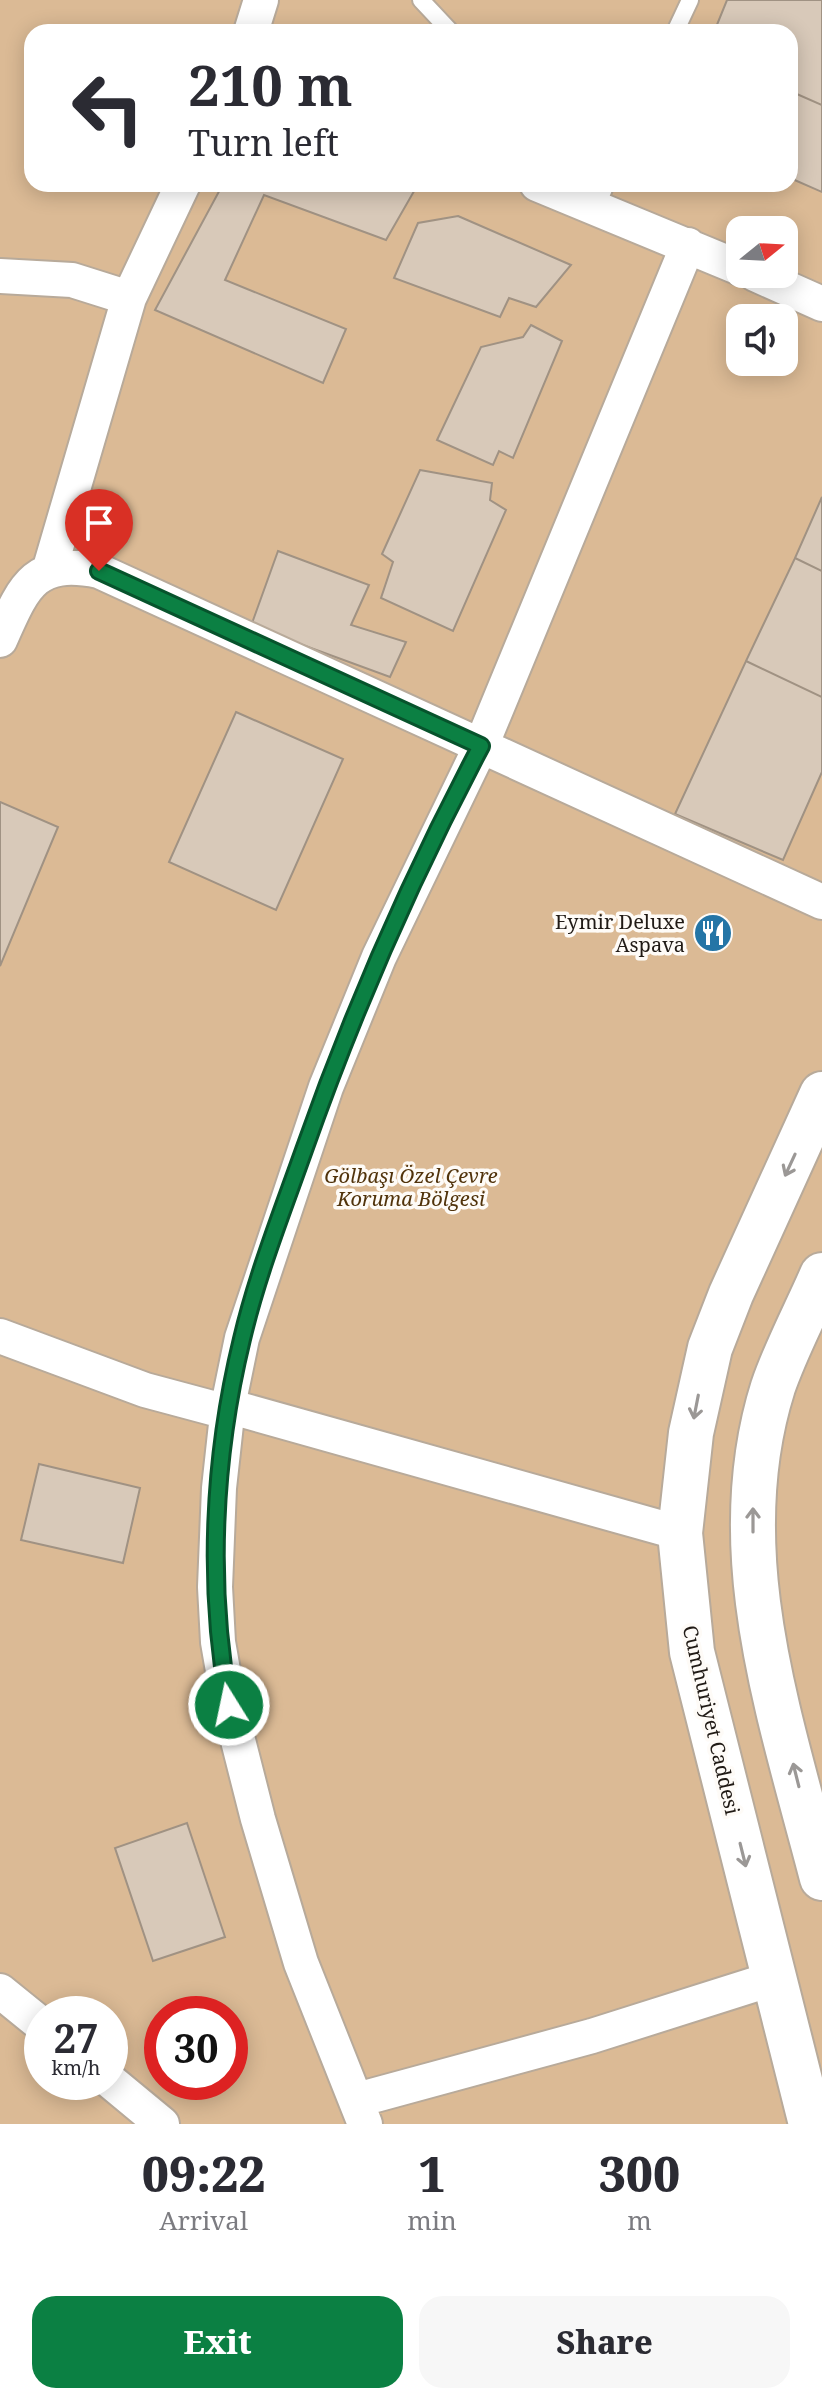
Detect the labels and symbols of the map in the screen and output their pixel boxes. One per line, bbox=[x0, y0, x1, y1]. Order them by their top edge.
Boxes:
north arrow bbox=[726, 216, 798, 288]
pin bbox=[65, 489, 133, 571]
place label: Eymir Deluxe Aspava bbox=[555, 908, 685, 958]
restaurant icon: Eymir Deluxe Aspava bbox=[692, 912, 734, 954]
one-way arrow bbox=[781, 1153, 796, 1177]
park label: Gölbaşı Özel Çevre Koruma Bölgesi bbox=[324, 1162, 498, 1212]
one-way arrow bbox=[688, 1394, 703, 1419]
one-way arrow bbox=[745, 1507, 761, 1534]
street label: Cumhuriyet Caddesi bbox=[677, 1623, 747, 1818]
position arrow bbox=[187, 1663, 271, 1747]
one-way arrow bbox=[787, 1763, 802, 1789]
one-way arrow bbox=[737, 1841, 752, 1867]
speed limit sign: 30 bbox=[144, 1996, 248, 2100]

